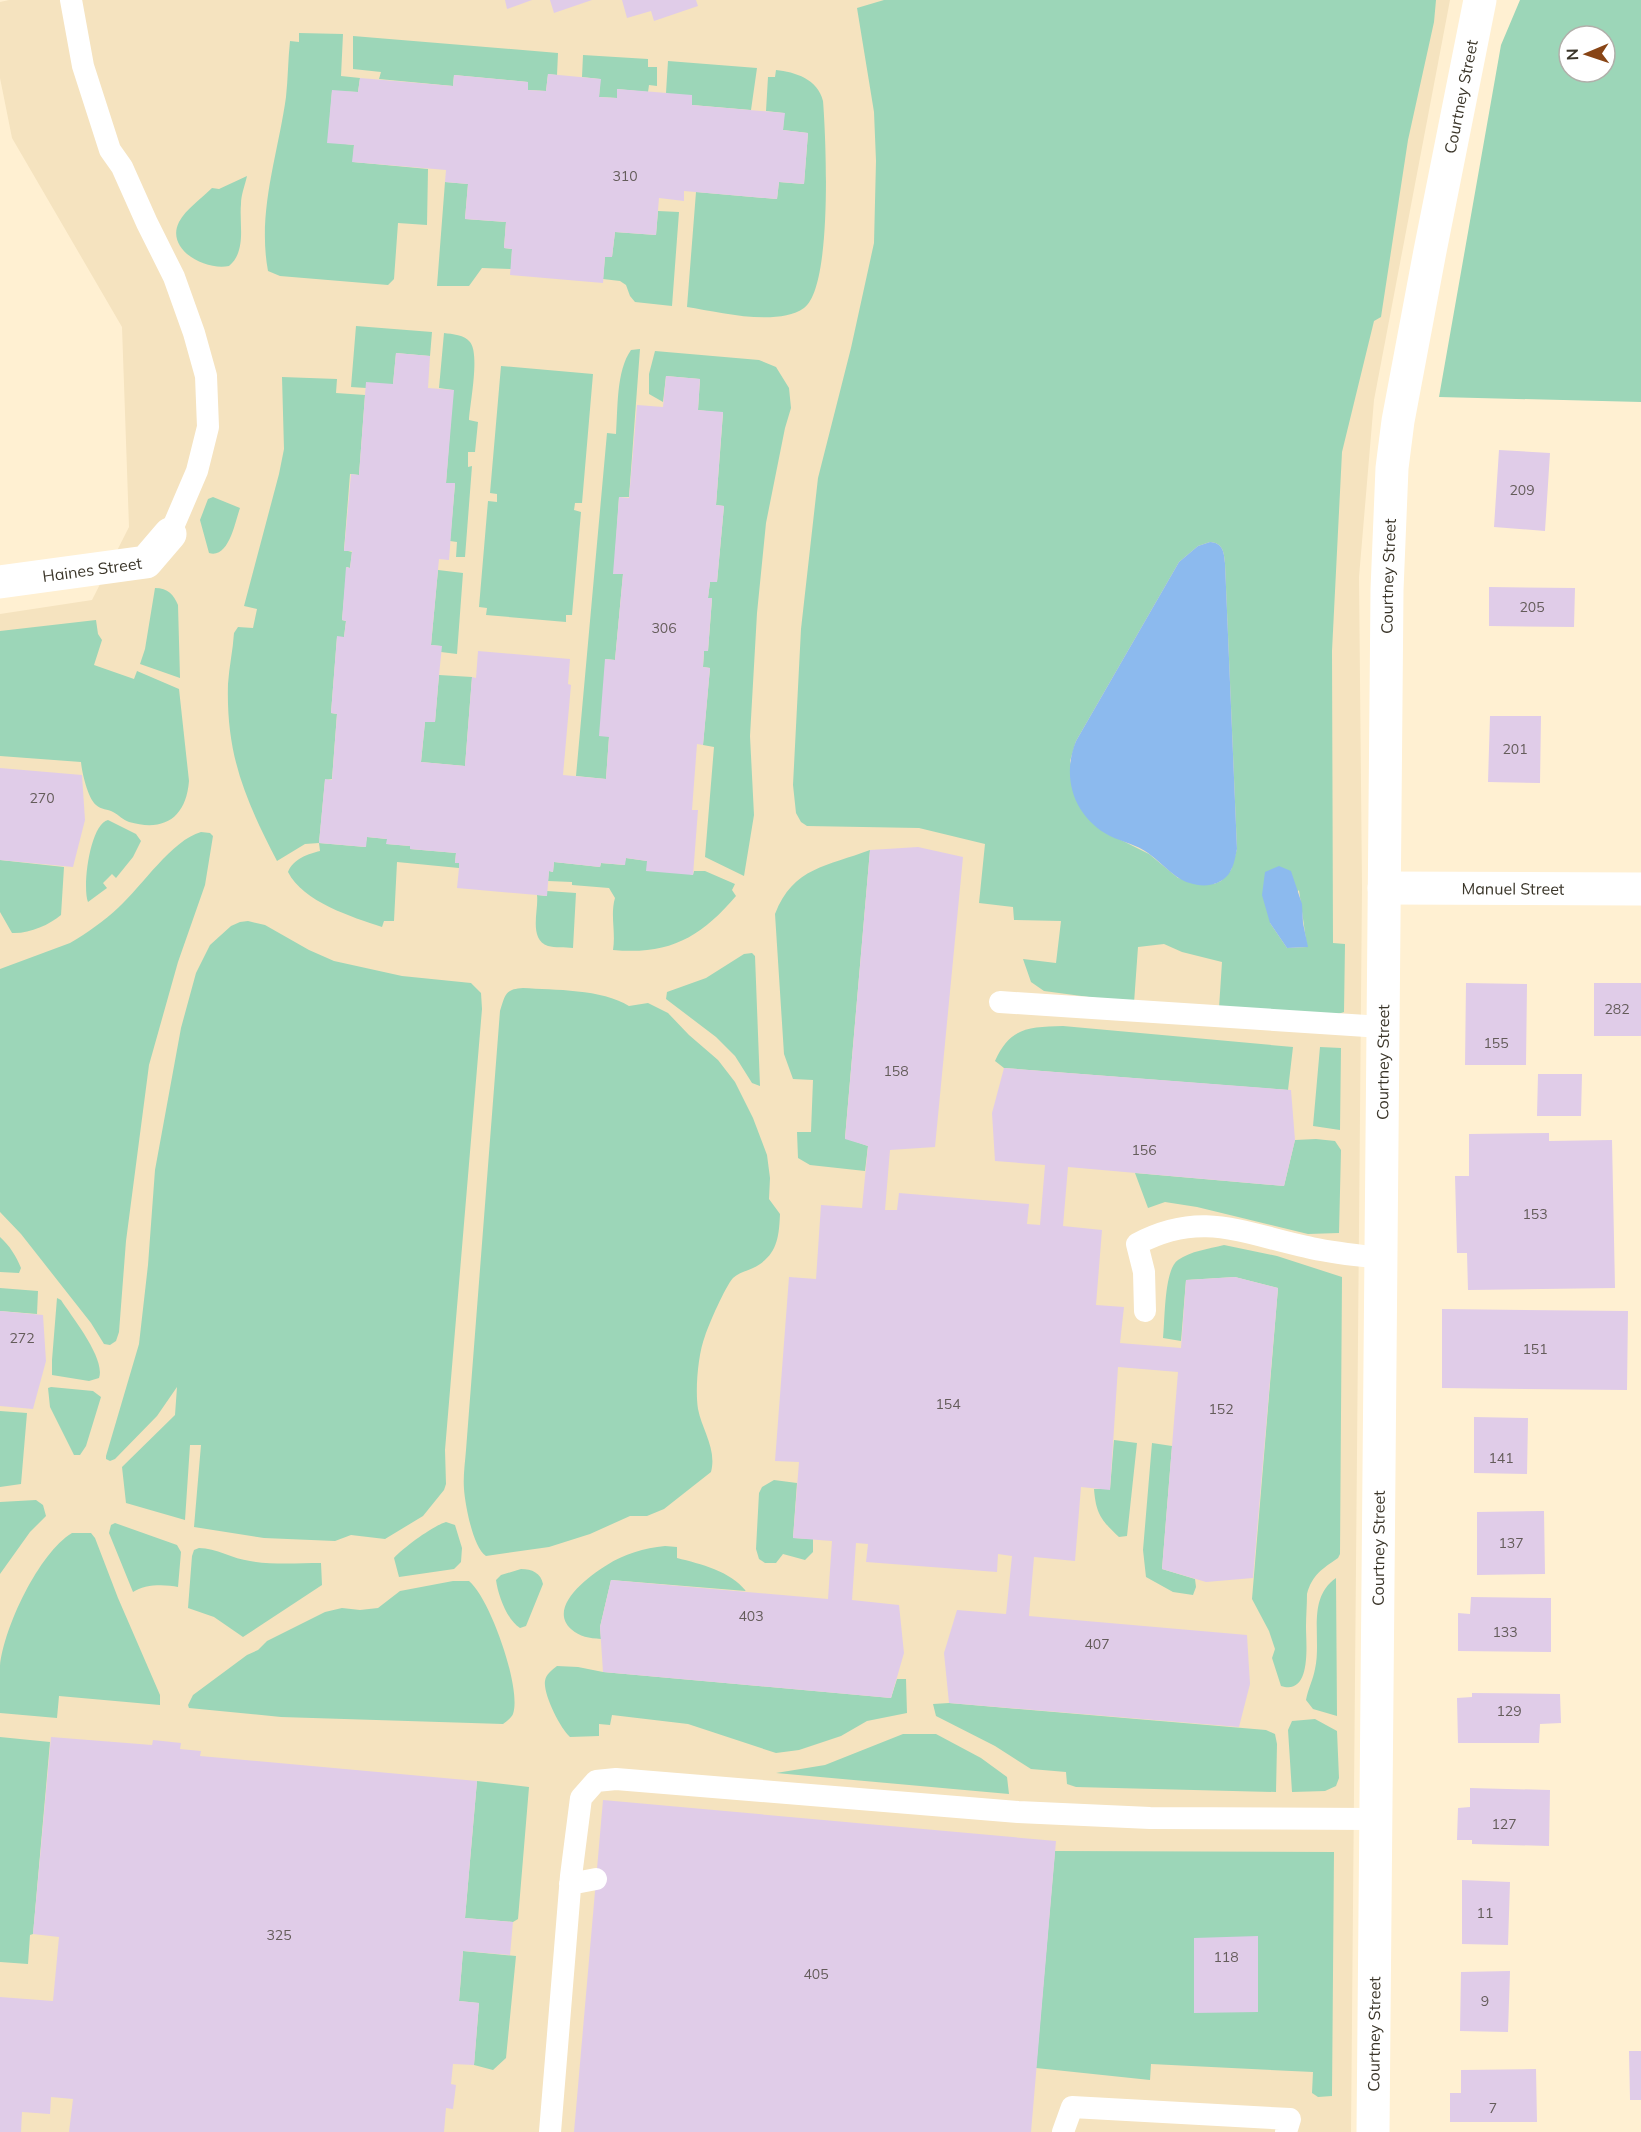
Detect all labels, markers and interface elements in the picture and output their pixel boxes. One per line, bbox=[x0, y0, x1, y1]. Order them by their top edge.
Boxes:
north arrow bbox=[1557, 24, 1617, 84]
street label: Courtney Street bbox=[1440, 38, 1482, 155]
text: N bbox=[1562, 48, 1582, 61]
house number: 310 bbox=[612, 167, 638, 185]
house number: 209 bbox=[1509, 481, 1535, 499]
street label: Courtney Street bbox=[1377, 518, 1400, 634]
street label: Haines Street bbox=[41, 553, 144, 586]
house number: 205 bbox=[1519, 598, 1545, 616]
house number: 306 bbox=[651, 619, 677, 637]
house number: 201 bbox=[1502, 740, 1528, 758]
house number: 270 bbox=[29, 789, 55, 807]
street label: Manuel Street bbox=[1461, 878, 1565, 899]
house number: 282 bbox=[1604, 1000, 1630, 1018]
street label: Courtney Street bbox=[1372, 1004, 1393, 1120]
house number: 155 bbox=[1483, 1034, 1509, 1052]
house number: 158 bbox=[883, 1062, 909, 1080]
house number: 156 bbox=[1131, 1141, 1157, 1159]
house number: 153 bbox=[1522, 1205, 1548, 1223]
house number: 272 bbox=[9, 1329, 35, 1347]
house number: 151 bbox=[1522, 1340, 1548, 1358]
house number: 154 bbox=[935, 1395, 961, 1413]
house number: 152 bbox=[1208, 1400, 1234, 1418]
house number: 141 bbox=[1488, 1449, 1514, 1467]
street label: Courtney Street bbox=[1368, 1490, 1389, 1606]
house number: 137 bbox=[1498, 1534, 1524, 1552]
house number: 403 bbox=[738, 1607, 764, 1625]
house number: 133 bbox=[1492, 1623, 1518, 1641]
house number: 407 bbox=[1084, 1635, 1110, 1653]
house number: 129 bbox=[1496, 1702, 1522, 1720]
house number: 127 bbox=[1491, 1815, 1517, 1833]
house number: 11 bbox=[1477, 1904, 1493, 1922]
house number: 325 bbox=[266, 1926, 292, 1944]
house number: 118 bbox=[1213, 1948, 1239, 1966]
house number: 405 bbox=[803, 1965, 829, 1983]
street label: Courtney Street bbox=[1363, 1976, 1384, 2092]
house number: 9 bbox=[1481, 1992, 1489, 2010]
house number: 7 bbox=[1489, 2099, 1497, 2117]

